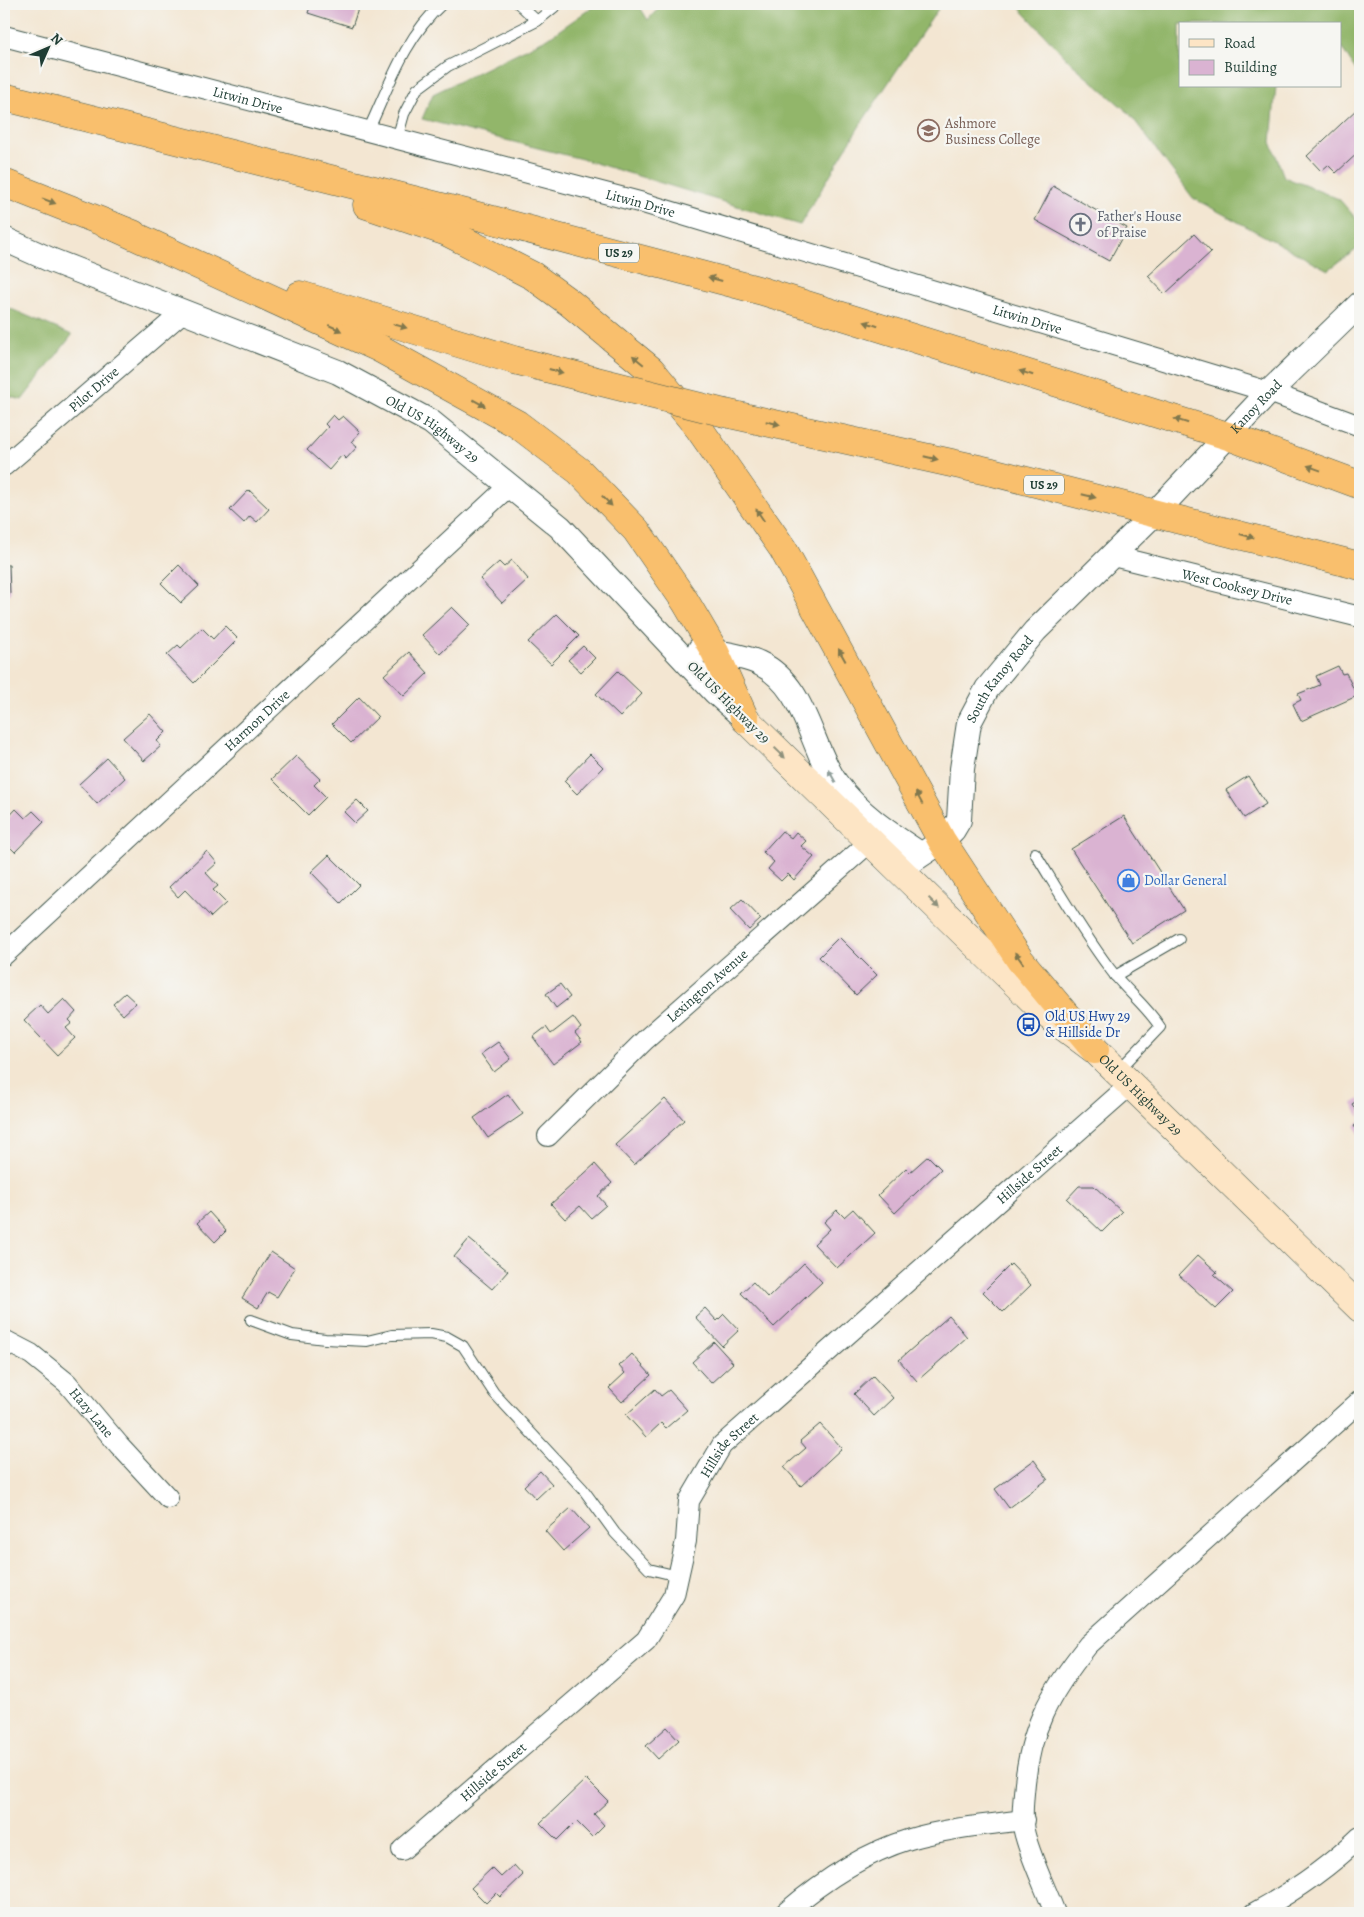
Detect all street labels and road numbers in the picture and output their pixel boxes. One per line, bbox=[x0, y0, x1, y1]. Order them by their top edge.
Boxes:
street label: Litwin Drive bbox=[211, 82, 285, 118]
street label: Litwin Drive bbox=[604, 185, 677, 222]
road number: US 29 bbox=[599, 244, 639, 262]
street label: Litwin Drive bbox=[990, 300, 1064, 339]
street label: Pilot Drive bbox=[65, 362, 123, 416]
street label: Kanoy Road bbox=[1226, 375, 1287, 438]
street label: Old US Highway 29 bbox=[382, 390, 483, 467]
road number: US 29 bbox=[1024, 476, 1064, 494]
street label: West Cooksey Drive bbox=[1179, 564, 1294, 610]
street label: South Kanoy Road bbox=[962, 631, 1038, 726]
street label: Old US Highway 29 bbox=[683, 657, 774, 748]
street label: Harmon Drive bbox=[220, 685, 294, 756]
street label: Lexington Avenue bbox=[663, 945, 752, 1027]
street label: Old US Highway 29 bbox=[1094, 1050, 1186, 1140]
street label: Hillside Street bbox=[993, 1140, 1067, 1209]
street label: Hazy Lane bbox=[65, 1384, 118, 1442]
street label: Hillside Street bbox=[696, 1408, 763, 1481]
street label: Hillside Street bbox=[456, 1738, 531, 1806]

